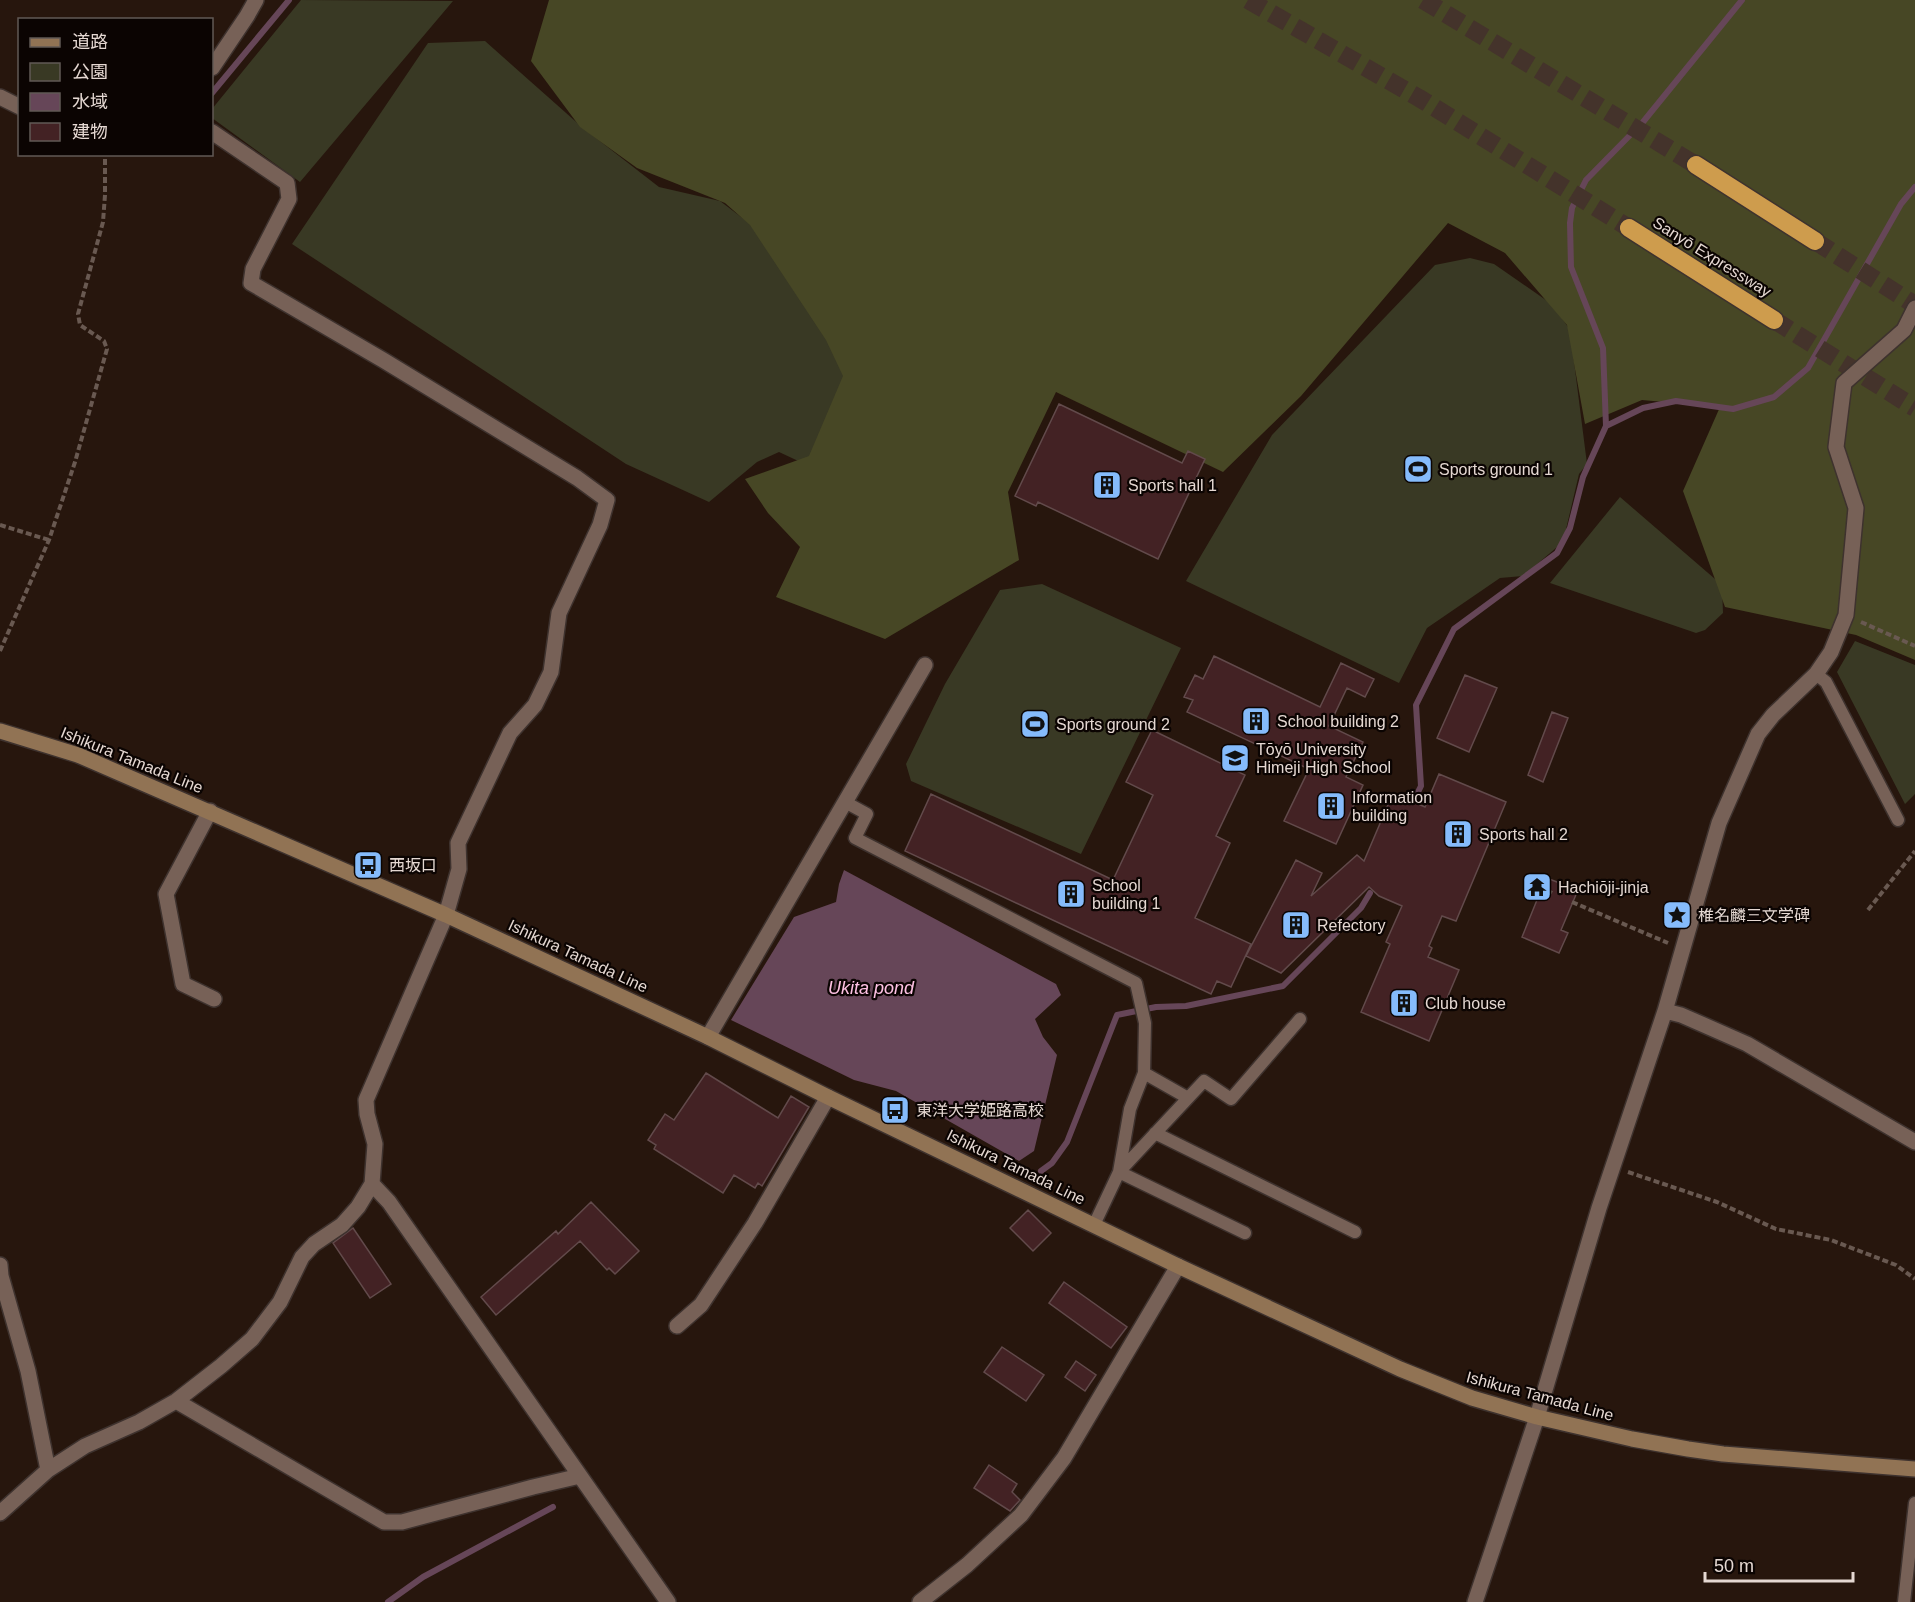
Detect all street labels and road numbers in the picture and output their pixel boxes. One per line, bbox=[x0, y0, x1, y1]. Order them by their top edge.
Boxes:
street label: Sanyō Expressway bbox=[1650, 214, 1774, 300]
street label: Ishikura Tamada Line bbox=[58, 724, 206, 796]
street label: Ishikura Tamada Line bbox=[506, 916, 650, 996]
street label: Ishikura Tamada Line bbox=[944, 1126, 1088, 1208]
street label: Ishikura Tamada Line bbox=[1464, 1368, 1616, 1424]

